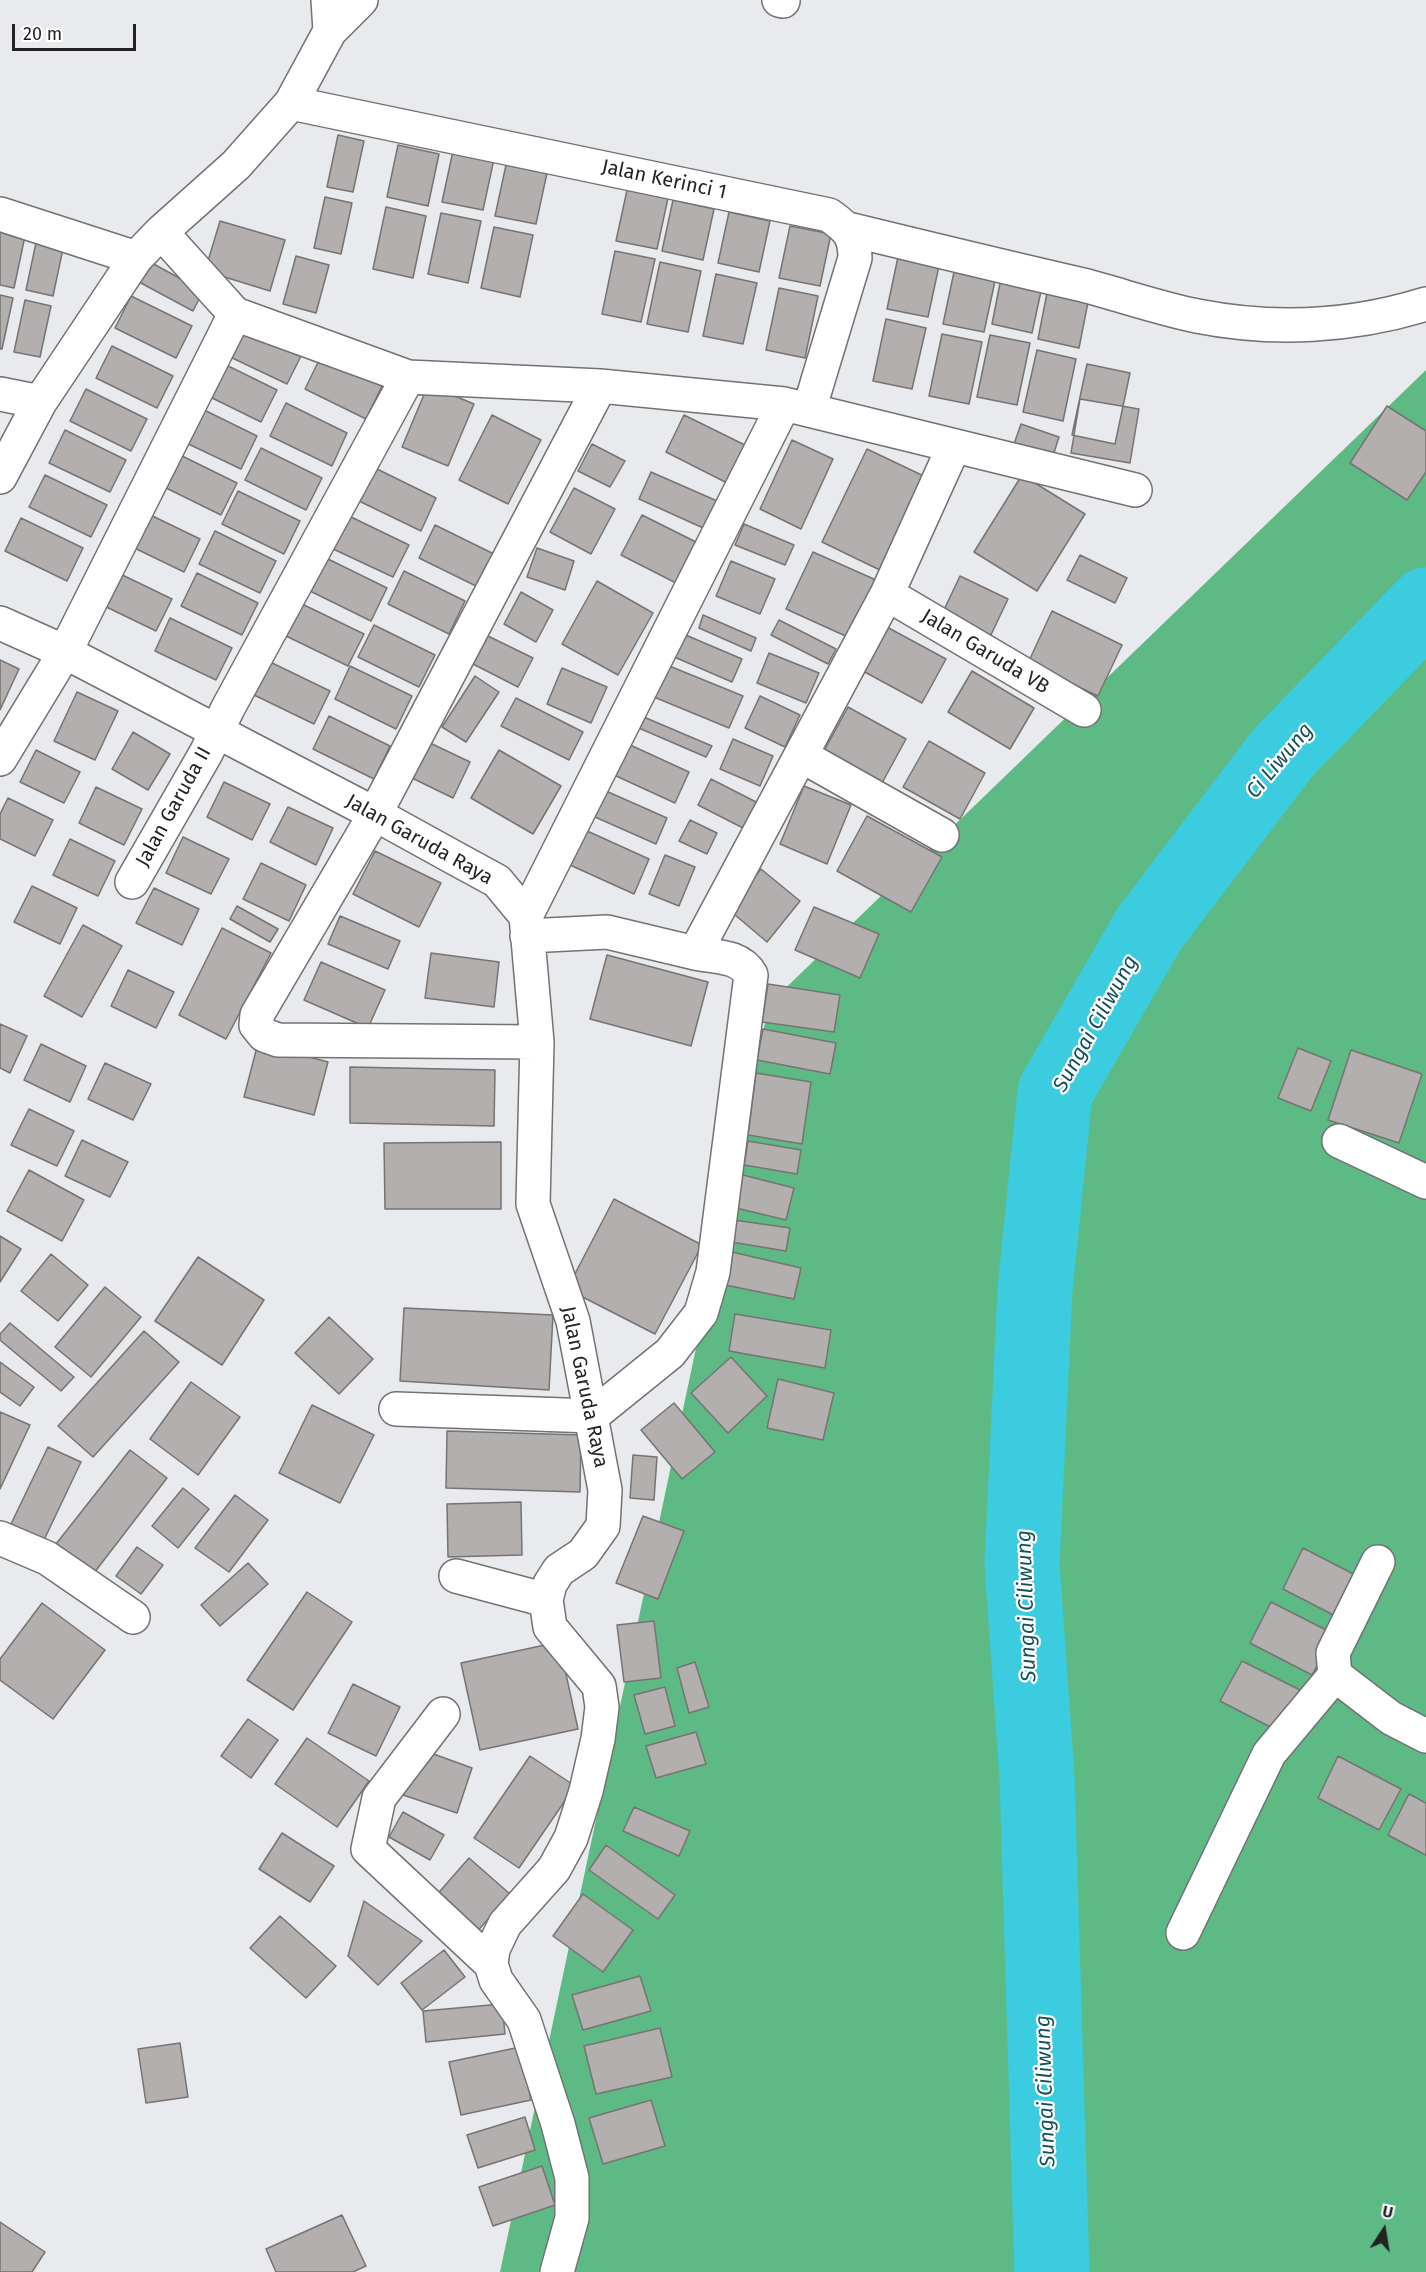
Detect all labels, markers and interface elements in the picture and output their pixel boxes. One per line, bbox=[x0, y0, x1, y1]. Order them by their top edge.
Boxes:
scale bar bbox=[15, 12, 140, 50]
text: 20 m bbox=[23, 23, 62, 45]
street label: Jalan Kerinci 1 bbox=[599, 155, 729, 205]
street label: Jalan Garuda VB bbox=[917, 604, 1053, 700]
water label: Ci Liwung bbox=[1241, 718, 1319, 804]
street label: Jalan Garuda II bbox=[131, 743, 217, 871]
street label: Jalan Garuda Raya bbox=[341, 790, 497, 890]
water label: Sungai Ciliwung bbox=[1048, 951, 1144, 1097]
street label: Jalan Garuda Raya bbox=[555, 1304, 613, 1470]
water label: Sungai Ciliwung bbox=[1012, 1530, 1042, 1682]
water label: Sungai Ciliwung bbox=[1031, 2015, 1061, 2167]
north arrow bbox=[1354, 2200, 1414, 2260]
text: U bbox=[1381, 2202, 1395, 2222]

